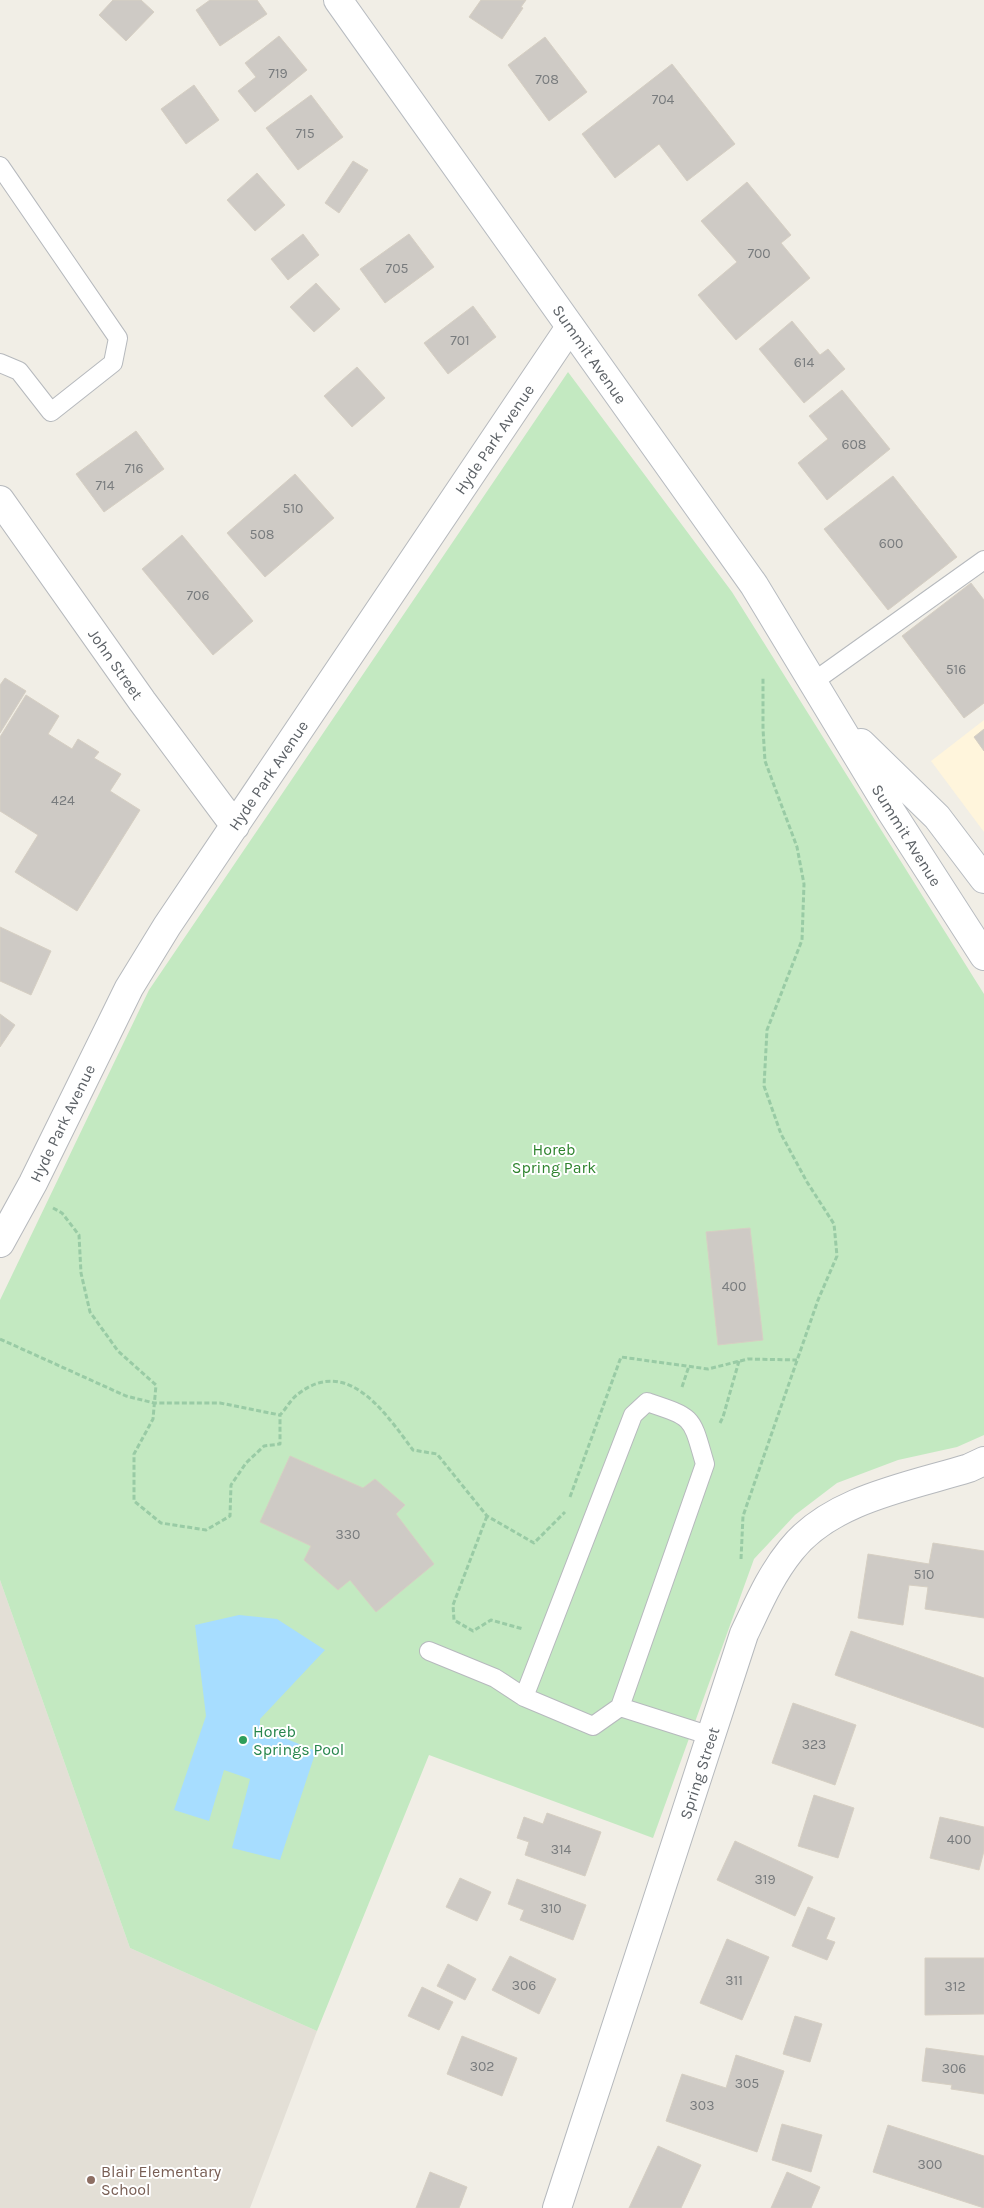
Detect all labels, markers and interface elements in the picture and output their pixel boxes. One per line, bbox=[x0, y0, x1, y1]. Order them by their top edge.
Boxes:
house number: 719 bbox=[268, 65, 288, 82]
house number: 708 bbox=[535, 71, 559, 88]
house number: 704 bbox=[652, 91, 675, 108]
house number: 715 bbox=[295, 125, 315, 142]
house number: 700 bbox=[747, 245, 771, 262]
house number: 705 bbox=[386, 260, 408, 277]
street label: Summit Avenue bbox=[548, 301, 631, 407]
house number: 701 bbox=[450, 332, 470, 349]
house number: 614 bbox=[794, 354, 814, 371]
street label: Hyde Park Avenue bbox=[451, 381, 538, 498]
house number: 608 bbox=[842, 436, 866, 453]
house number: 716 bbox=[124, 460, 144, 477]
house number: 714 bbox=[95, 477, 115, 494]
house number: 510 bbox=[283, 500, 303, 517]
house number: 508 bbox=[250, 526, 274, 543]
house number: 600 bbox=[879, 535, 903, 552]
house number: 706 bbox=[187, 587, 209, 604]
street label: John Street bbox=[84, 625, 147, 703]
house number: 516 bbox=[946, 661, 966, 678]
street label: Hyde Park Avenue bbox=[225, 717, 312, 834]
street label: Summit Avenue bbox=[868, 781, 946, 890]
house number: 424 bbox=[51, 792, 75, 809]
street label: Hyde Park Avenue bbox=[26, 1061, 99, 1185]
park label: Horeb Spring Park bbox=[512, 1140, 596, 1177]
house number: 400 bbox=[722, 1278, 746, 1295]
house number: 330 bbox=[336, 1526, 360, 1543]
house number: 510 bbox=[914, 1566, 934, 1583]
place label: Horeb Springs Pool bbox=[253, 1722, 344, 1759]
street label: Spring Street bbox=[676, 1725, 723, 1822]
marker: Horeb Springs Pool bbox=[237, 1734, 249, 1746]
house number: 323 bbox=[802, 1736, 826, 1753]
house number: 400 bbox=[947, 1831, 971, 1848]
house number: 314 bbox=[551, 1841, 572, 1858]
house number: 319 bbox=[754, 1871, 776, 1888]
house number: 310 bbox=[540, 1900, 562, 1917]
house number: 311 bbox=[725, 1972, 743, 1989]
house number: 306 bbox=[512, 1977, 536, 1994]
house number: 312 bbox=[944, 1978, 966, 1995]
house number: 302 bbox=[470, 2058, 494, 2075]
house number: 306 bbox=[942, 2060, 966, 2077]
house number: 305 bbox=[735, 2075, 759, 2092]
house number: 303 bbox=[690, 2097, 714, 2114]
house number: 300 bbox=[918, 2156, 942, 2173]
place label: Blair Elementary School bbox=[101, 2162, 222, 2199]
marker: Blair Elementary School bbox=[85, 2174, 97, 2186]

